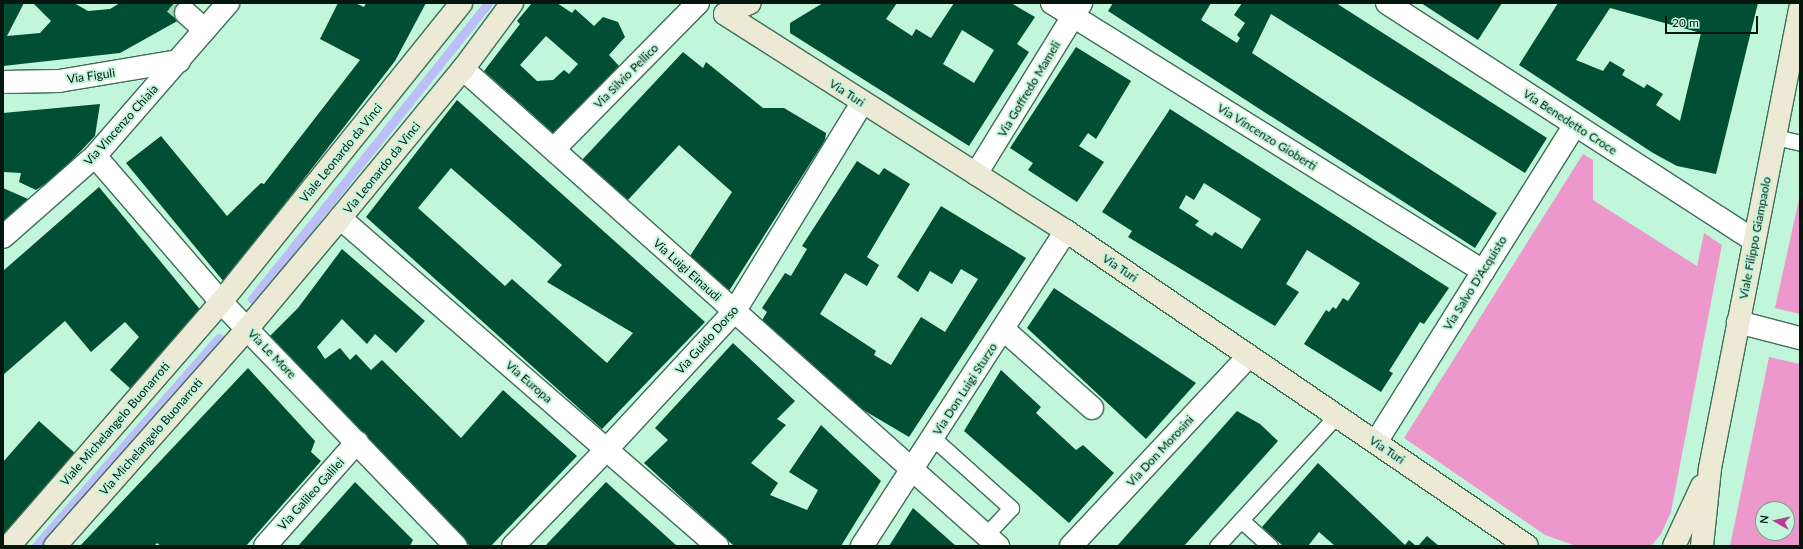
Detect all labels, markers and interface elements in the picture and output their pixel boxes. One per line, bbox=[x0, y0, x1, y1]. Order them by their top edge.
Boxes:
scale bar bbox=[1667, 8, 1760, 34]
text: 20 m bbox=[1672, 15, 1699, 30]
street label: Via Goffredo Mameli bbox=[995, 38, 1063, 140]
street label: Via Silvio Pellico bbox=[591, 41, 661, 111]
street label: Via Figuli bbox=[66, 66, 116, 86]
street label: Via Turi bbox=[826, 76, 868, 110]
street label: Via Vincenzo Chiaia bbox=[81, 82, 161, 168]
street label: Via Benedetto Croce bbox=[1520, 86, 1620, 158]
street label: Viale Leonardo da Vinci bbox=[297, 100, 385, 206]
street label: Via Vincenzo Gioberti bbox=[1215, 100, 1319, 174]
street label: Via Leonardo da Vinci bbox=[340, 119, 424, 217]
street label: Viale Filippo Giampaolo bbox=[1736, 176, 1774, 300]
street label: Via Salvo D'Acquisto bbox=[1440, 233, 1510, 333]
street label: Via Luigi Einaudi bbox=[650, 236, 724, 304]
street label: Via Turi bbox=[1099, 251, 1141, 285]
street label: Via Guido Dorso bbox=[673, 303, 741, 377]
street label: Via Le More bbox=[245, 326, 299, 382]
street label: Via Don Luigi Sturzo bbox=[930, 340, 1000, 438]
street label: Via Europa bbox=[503, 358, 555, 406]
street label: Viale Michelangelo Buonarroti bbox=[57, 359, 173, 489]
street label: Via Michelangelo Buonarroti bbox=[96, 376, 206, 498]
street label: Via Don Morosini bbox=[1123, 412, 1197, 490]
street label: Via Turi bbox=[1366, 433, 1408, 467]
street label: Via Galileo Galilei bbox=[275, 455, 347, 533]
north arrow bbox=[1755, 501, 1795, 541]
text: N bbox=[1757, 514, 1771, 525]

